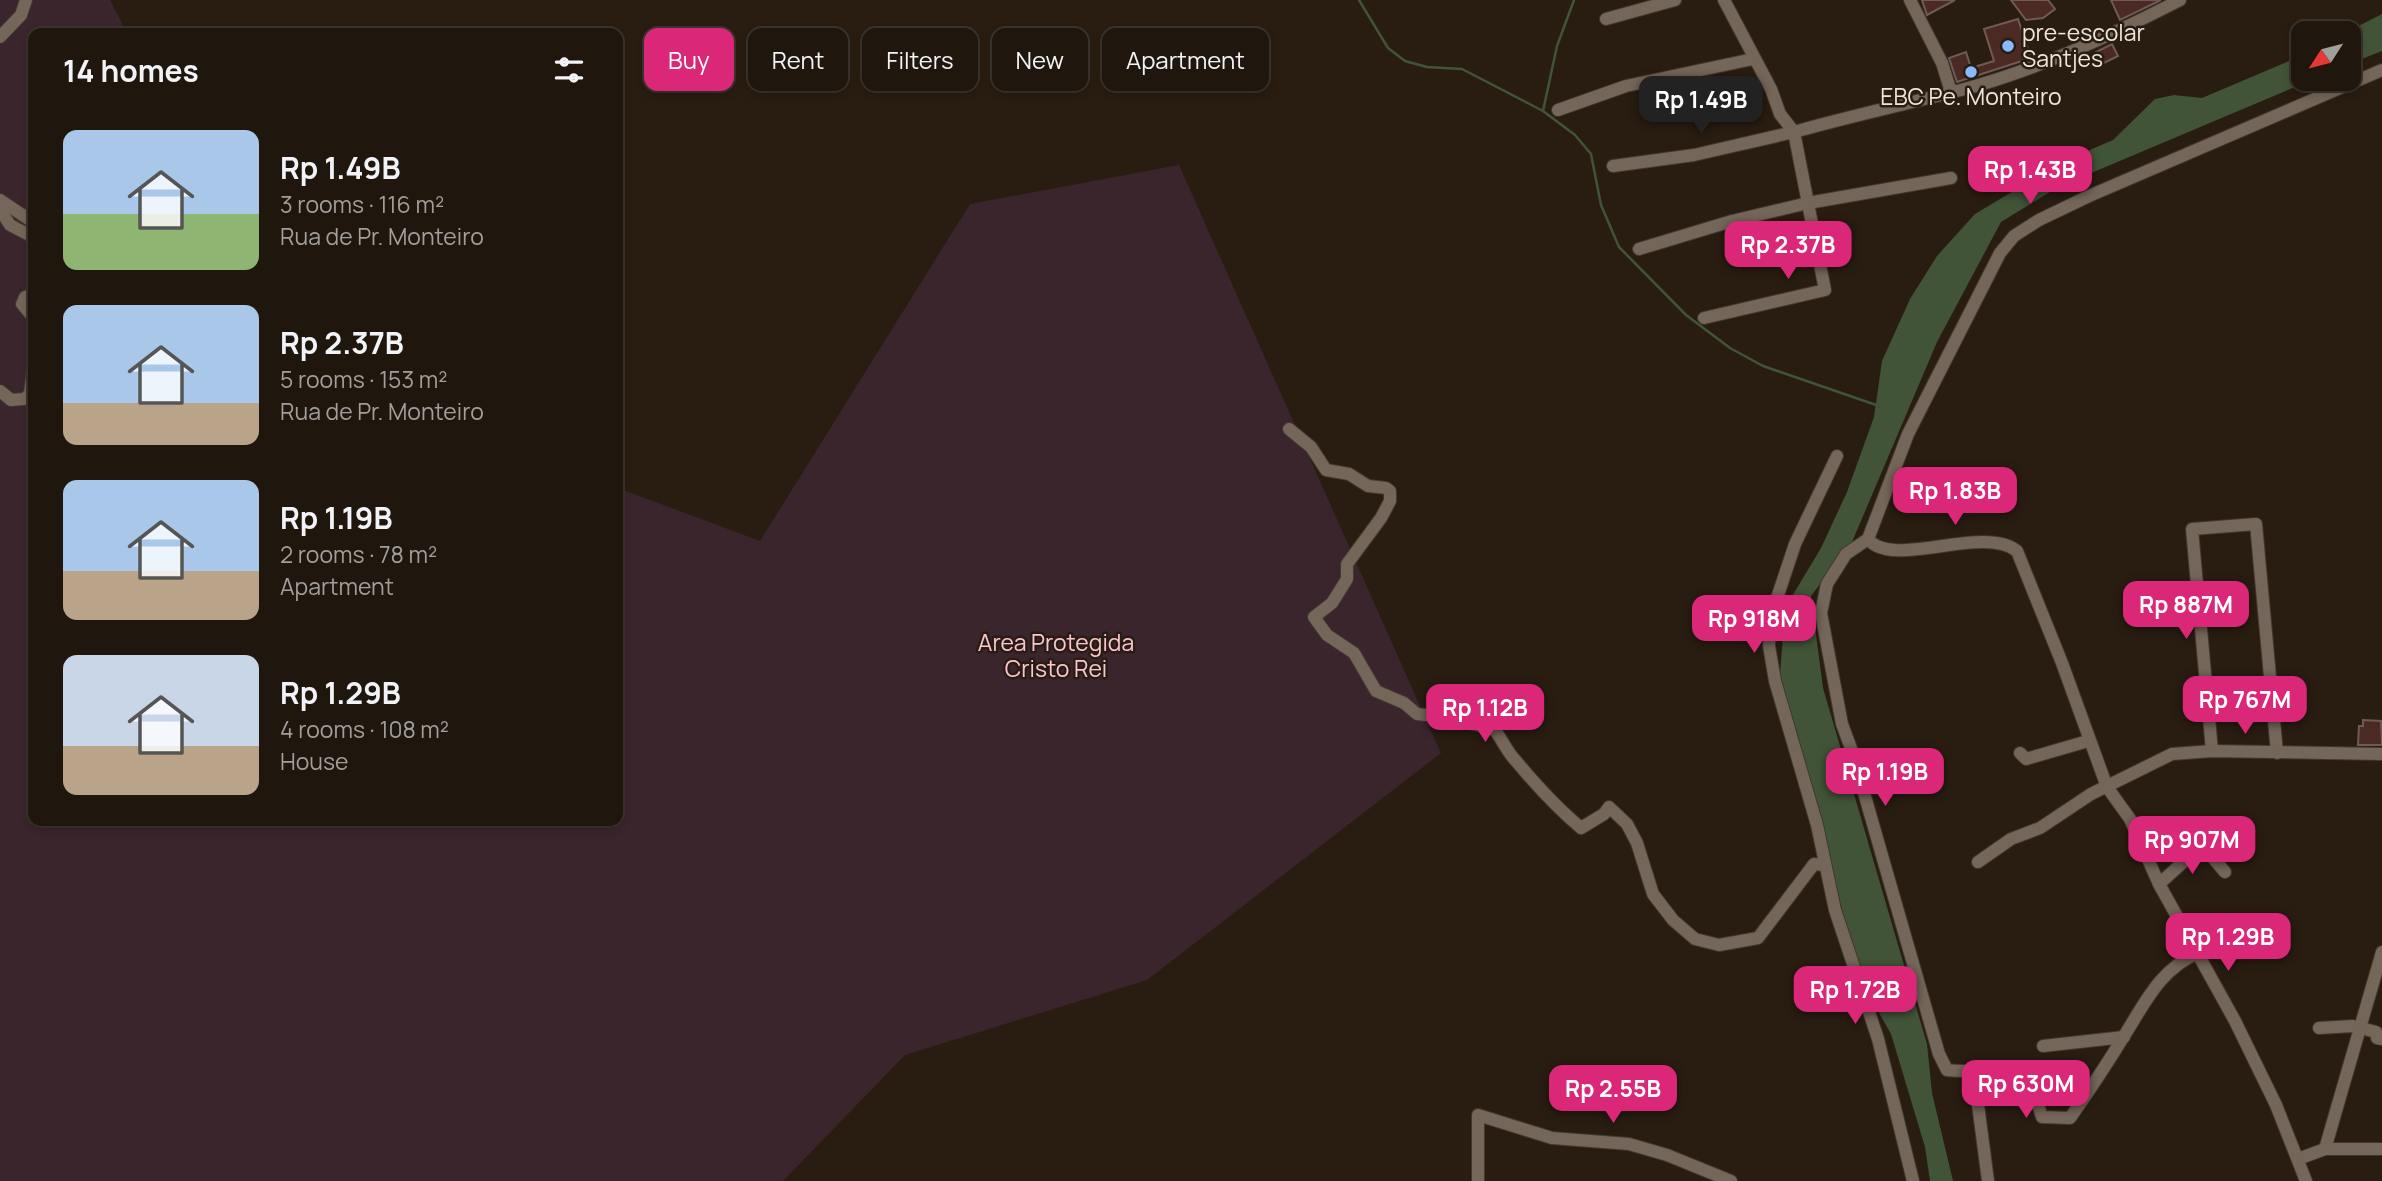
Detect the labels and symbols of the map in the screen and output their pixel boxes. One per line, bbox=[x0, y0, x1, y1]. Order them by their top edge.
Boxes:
place label: pre-escolar Santjes bbox=[2022, 16, 2145, 74]
north arrow bbox=[2291, 21, 2361, 91]
marker: pre-escolar Santjes bbox=[2000, 38, 2016, 54]
marker: EBC Pe. Monteiro bbox=[1963, 64, 1979, 80]
pin: Rp 1.49B bbox=[1629, 76, 1773, 136]
place label: EBC Pe. Monteiro bbox=[1880, 80, 2062, 112]
pin: Rp 1.43B bbox=[1958, 146, 2102, 206]
pin: Rp 2.37B bbox=[1716, 222, 1860, 281]
pin: Rp 1.83B bbox=[1883, 468, 2027, 527]
pin: Rp 887M bbox=[2121, 582, 2251, 641]
pin: Rp 918M bbox=[1689, 596, 1819, 655]
park label: Area Protegida Cristo Rei bbox=[978, 626, 1134, 684]
pin: Rp 767M bbox=[2180, 676, 2310, 736]
pin: Rp 1.12B bbox=[1413, 684, 1557, 744]
pin: Rp 1.19B bbox=[1813, 748, 1957, 808]
pin: Rp 907M bbox=[2127, 816, 2257, 876]
pin: Rp 1.29B bbox=[2156, 914, 2300, 973]
pin: Rp 1.72B bbox=[1783, 967, 1927, 1026]
pin: Rp 630M bbox=[1961, 1060, 2091, 1120]
pin: Rp 2.55B bbox=[1541, 1066, 1685, 1125]

